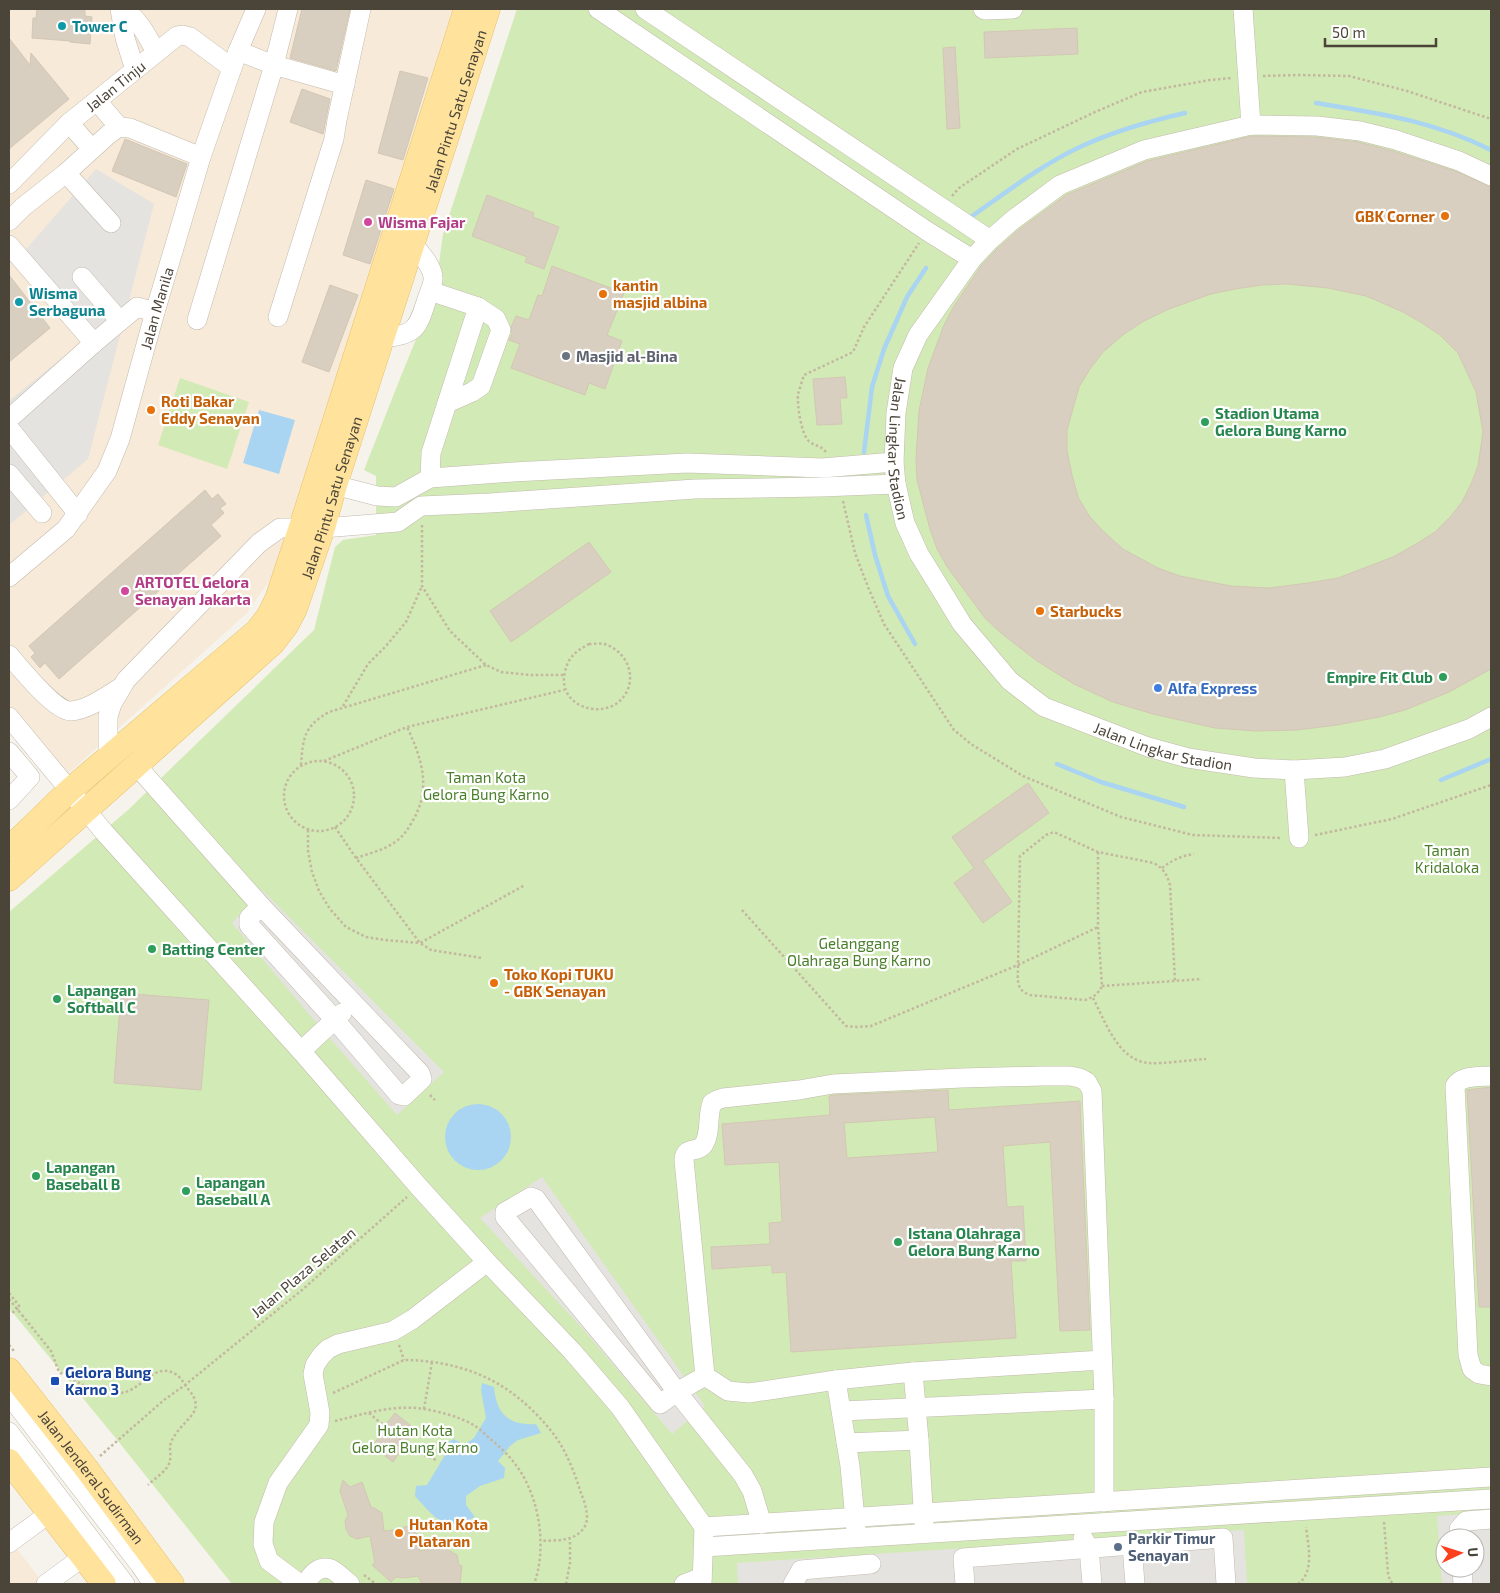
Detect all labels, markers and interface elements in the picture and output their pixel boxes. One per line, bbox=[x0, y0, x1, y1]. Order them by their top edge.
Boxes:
scale bar bbox=[1325, 15, 1436, 47]
place label: Tower C bbox=[72, 17, 128, 35]
marker: Tower C bbox=[56, 20, 68, 32]
text: 50 m bbox=[1332, 23, 1366, 41]
street label: Jalan Pintu Satu Senayan bbox=[421, 27, 490, 194]
street label: Jalan Tinju bbox=[82, 56, 149, 115]
place label: GBK Corner bbox=[1355, 207, 1436, 225]
marker: GBK Corner bbox=[1439, 210, 1451, 222]
place label: Wisma Fajar bbox=[378, 213, 466, 231]
marker: Wisma Fajar bbox=[362, 216, 374, 228]
street label: Jalan Manila bbox=[136, 265, 177, 351]
place label: kantin masjid albina bbox=[613, 276, 707, 311]
place label: Wisma Serbaguna bbox=[29, 284, 105, 319]
marker: kantin masjid albina bbox=[597, 288, 609, 300]
marker: Wisma Serbaguna bbox=[13, 296, 25, 308]
place label: Masjid al-Bina bbox=[576, 347, 677, 365]
marker: Masjid al-Bina bbox=[560, 350, 572, 362]
street label: Jalan Lingkar Stadion bbox=[885, 376, 913, 521]
place label: Roti Bakar Eddy Senayan bbox=[161, 392, 260, 428]
marker: Roti Bakar Eddy Senayan bbox=[145, 404, 157, 416]
place label: Stadion Utama Gelora Bung Karno bbox=[1215, 404, 1347, 439]
street label: Jalan Pintu Satu Senayan bbox=[297, 414, 366, 581]
marker: Stadion Utama Gelora Bung Karno bbox=[1199, 416, 1211, 428]
place label: ARTOTEL Gelora Senayan Jakarta bbox=[135, 573, 251, 609]
marker: ARTOTEL Gelora Senayan Jakarta bbox=[119, 585, 131, 597]
place label: Starbucks bbox=[1050, 602, 1122, 620]
marker: Starbucks bbox=[1034, 605, 1046, 617]
place label: Empire Fit Club bbox=[1327, 668, 1433, 686]
marker: Empire Fit Club bbox=[1437, 671, 1449, 683]
place label: Alfa Express bbox=[1168, 679, 1257, 697]
marker: Alfa Express bbox=[1152, 682, 1164, 694]
street label: Jalan Lingkar Stadion bbox=[1091, 718, 1234, 774]
park label: Taman Kota Gelora Bung Karno bbox=[423, 768, 549, 803]
park label: Taman Kridaloka bbox=[1415, 841, 1479, 876]
park label: Gelanggang Olahraga Bung Karno bbox=[787, 934, 931, 969]
place label: Batting Center bbox=[162, 940, 265, 958]
marker: Batting Center bbox=[146, 943, 158, 955]
place label: Toko Kopi TUKU - GBK Senayan bbox=[504, 965, 614, 1001]
marker: Toko Kopi TUKU - GBK Senayan bbox=[488, 977, 500, 989]
place label: Lapangan Softball C bbox=[67, 981, 136, 1016]
marker: Lapangan Softball C bbox=[51, 993, 63, 1005]
place label: Lapangan Baseball B bbox=[46, 1158, 120, 1193]
marker: Lapangan Baseball B bbox=[30, 1170, 42, 1182]
place label: Lapangan Baseball A bbox=[196, 1173, 270, 1208]
marker: Lapangan Baseball A bbox=[180, 1185, 192, 1197]
street label: Jalan Plaza Selatan bbox=[247, 1223, 359, 1321]
place label: Istana Olahraga Gelora Bung Karno bbox=[908, 1224, 1040, 1259]
marker: Istana Olahraga Gelora Bung Karno bbox=[892, 1236, 904, 1248]
place label: Gelora Bung Karno 3 bbox=[65, 1363, 152, 1398]
marker: Gelora Bung Karno 3 bbox=[49, 1375, 61, 1387]
street label: Jalan Jenderal Sudirman bbox=[35, 1406, 148, 1547]
park label: Hutan Kota Gelora Bung Karno bbox=[352, 1421, 478, 1456]
place label: Hutan Kota Plataran bbox=[409, 1515, 488, 1550]
marker: Hutan Kota Plataran bbox=[393, 1527, 405, 1539]
north arrow bbox=[1435, 1528, 1485, 1578]
place label: Parkir Timur Senayan bbox=[1128, 1529, 1216, 1565]
marker: Parkir Timur Senayan bbox=[1112, 1541, 1124, 1553]
text: U bbox=[1465, 1547, 1482, 1557]

